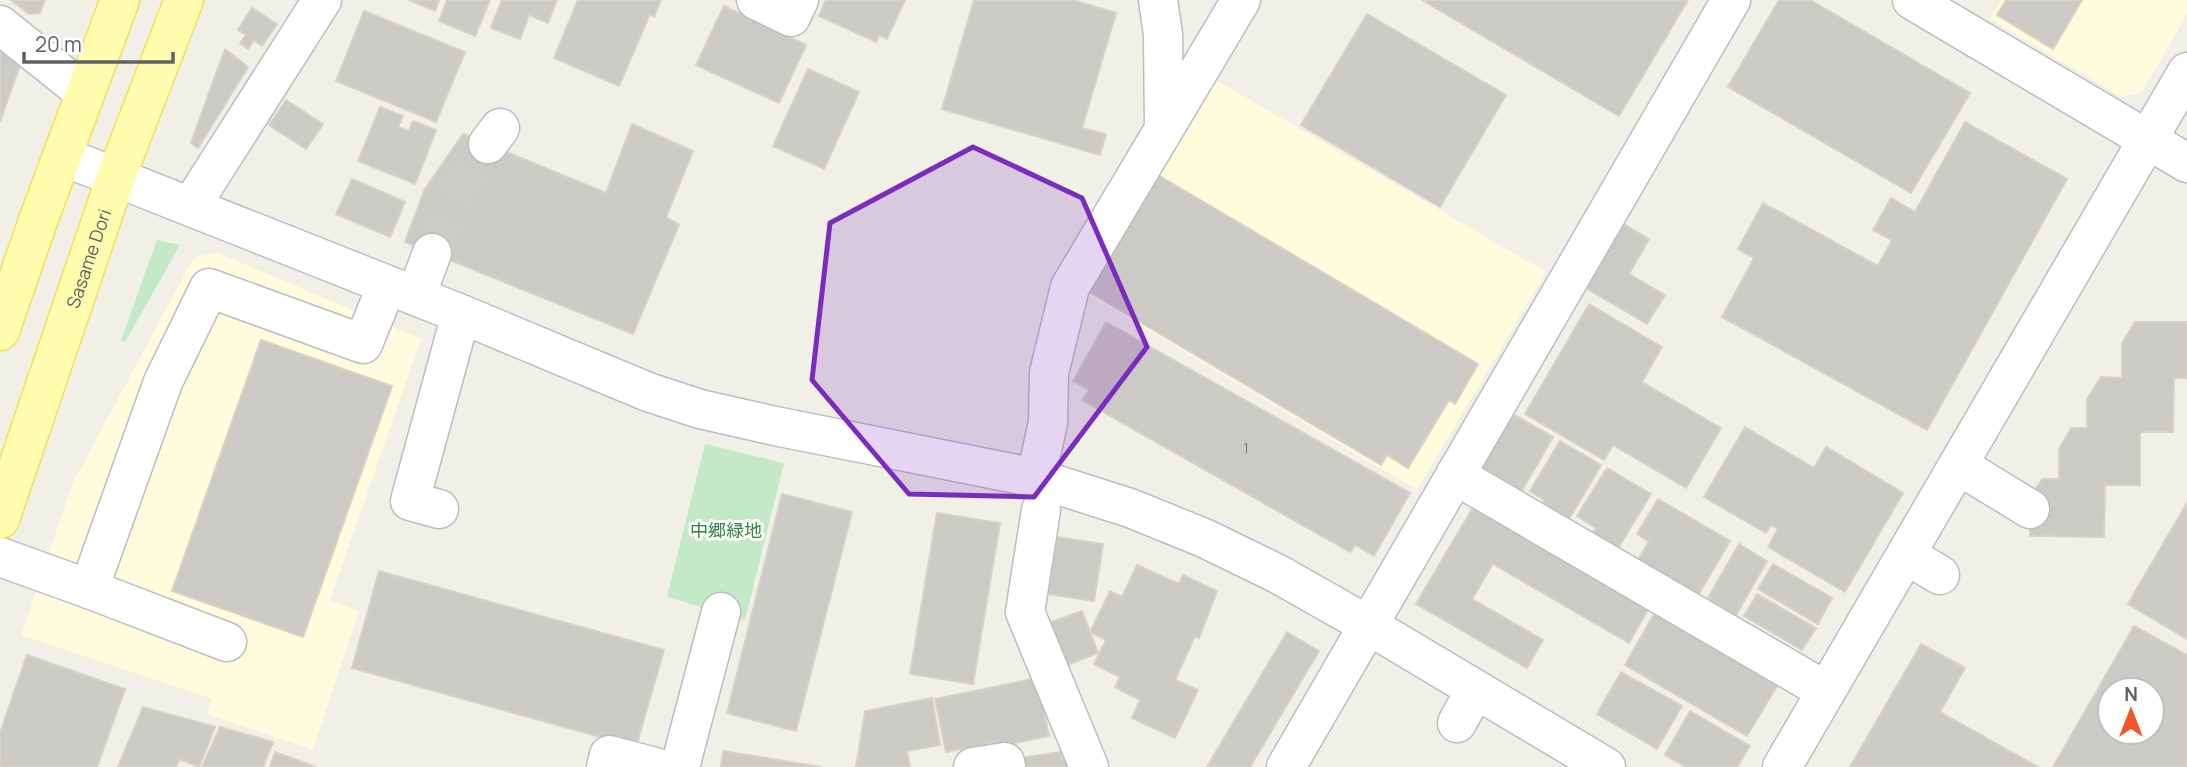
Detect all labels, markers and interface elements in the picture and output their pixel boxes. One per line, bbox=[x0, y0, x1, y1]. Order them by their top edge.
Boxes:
scale bar bbox=[24, 21, 173, 65]
text: 20 m bbox=[35, 30, 82, 58]
street label: Sasame Dori bbox=[60, 206, 116, 311]
house number: 1 bbox=[1243, 438, 1249, 457]
park label: 中郷緑地 bbox=[690, 518, 762, 542]
north arrow bbox=[2096, 676, 2166, 746]
text: N bbox=[2124, 681, 2138, 707]

